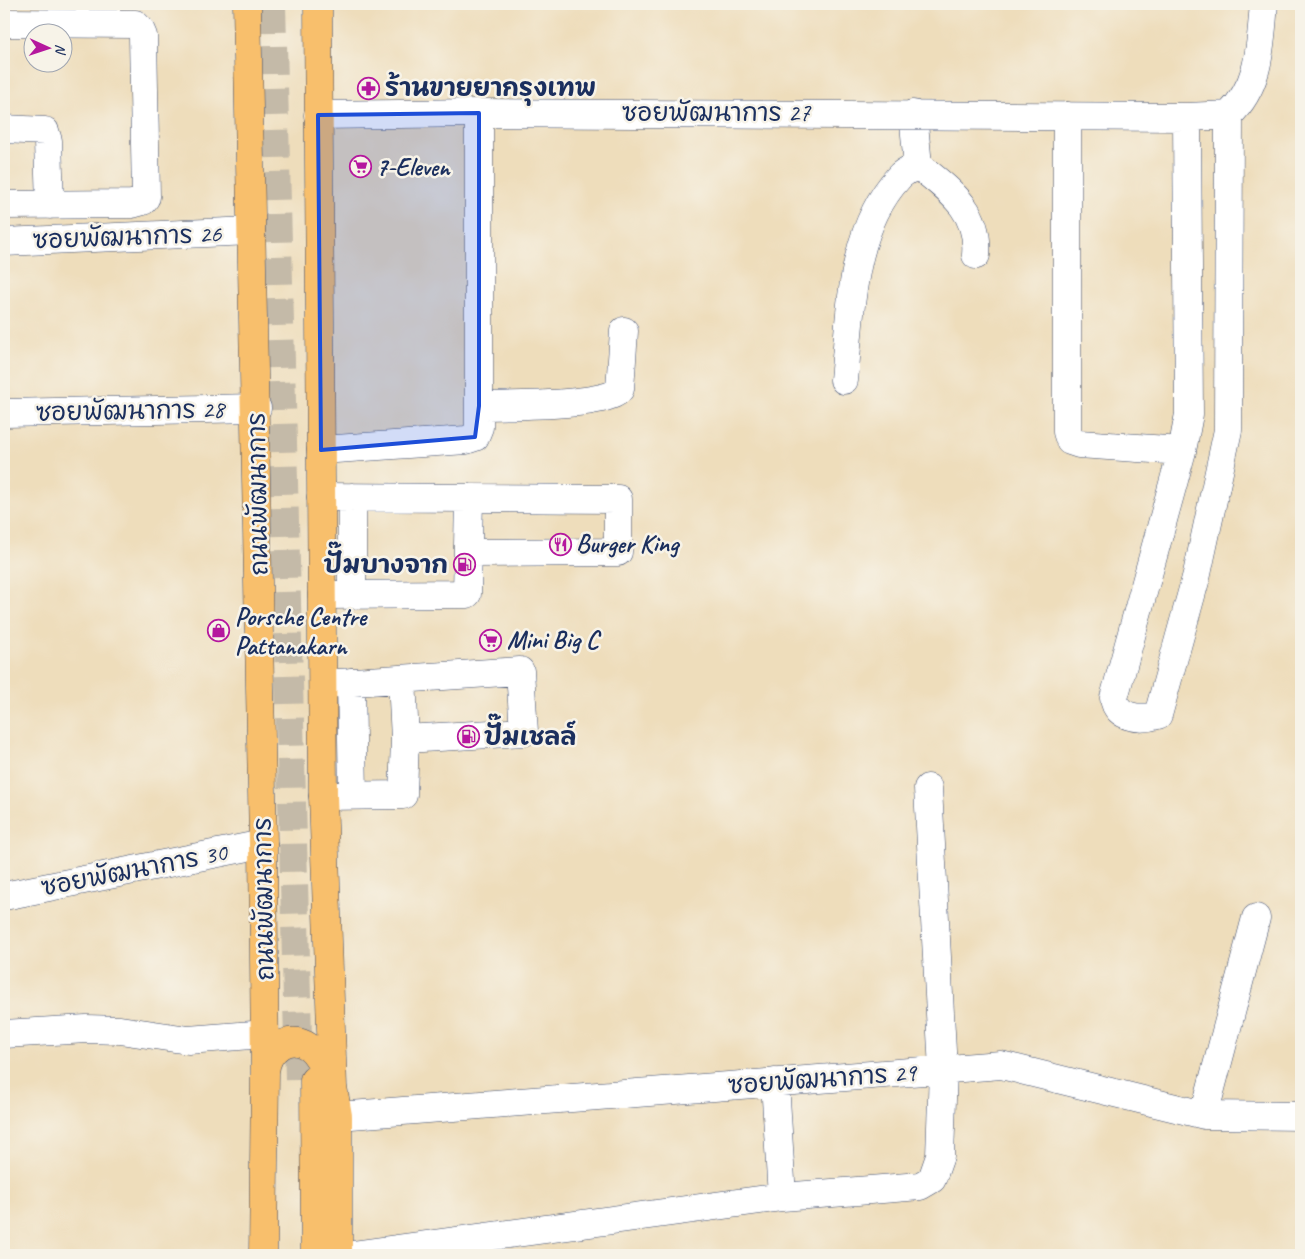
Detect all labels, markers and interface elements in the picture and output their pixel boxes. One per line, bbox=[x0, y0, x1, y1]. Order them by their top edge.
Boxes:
north arrow bbox=[22, 22, 72, 72]
text: N bbox=[52, 44, 69, 56]
place label: ร้านขายยากรุงเทพ bbox=[385, 71, 596, 106]
pharmacy icon: ร้านขายยากรุงเทพ bbox=[357, 76, 381, 100]
street label: ซอยพัฒนาการ 27 bbox=[622, 97, 812, 129]
place label: 7-Eleven bbox=[376, 151, 451, 183]
supermarket icon: 7-Eleven bbox=[348, 155, 372, 179]
street label: ซอยพัฒนาการ 26 bbox=[32, 218, 222, 256]
street label: ซอยพัฒนาการ 28 bbox=[35, 393, 227, 429]
street label: ถนนพัฒนาการ bbox=[241, 412, 275, 576]
place label: Burger King bbox=[576, 528, 681, 560]
restaurant icon: Burger King bbox=[548, 532, 572, 556]
place label: ปั๊มบางจาก bbox=[324, 541, 448, 581]
fuel station icon: ปั๊มบางจาก bbox=[452, 553, 476, 577]
place label: Porsche Centre Pattanakarn bbox=[235, 601, 369, 662]
shop icon: Porsche Centre Pattanakarn bbox=[207, 619, 231, 643]
place label: Mini Big C bbox=[507, 624, 602, 656]
supermarket icon: Mini Big C bbox=[479, 628, 503, 652]
place label: ปั๊มเชลล์ bbox=[484, 713, 577, 753]
fuel station icon: ปั๊มเชลล์ bbox=[456, 725, 480, 749]
street label: ถนนพัฒนาการ bbox=[247, 817, 281, 981]
street label: ซอยพัฒนาการ 30 bbox=[38, 836, 231, 904]
street label: ซอยพัฒนาการ 29 bbox=[727, 1056, 919, 1102]

